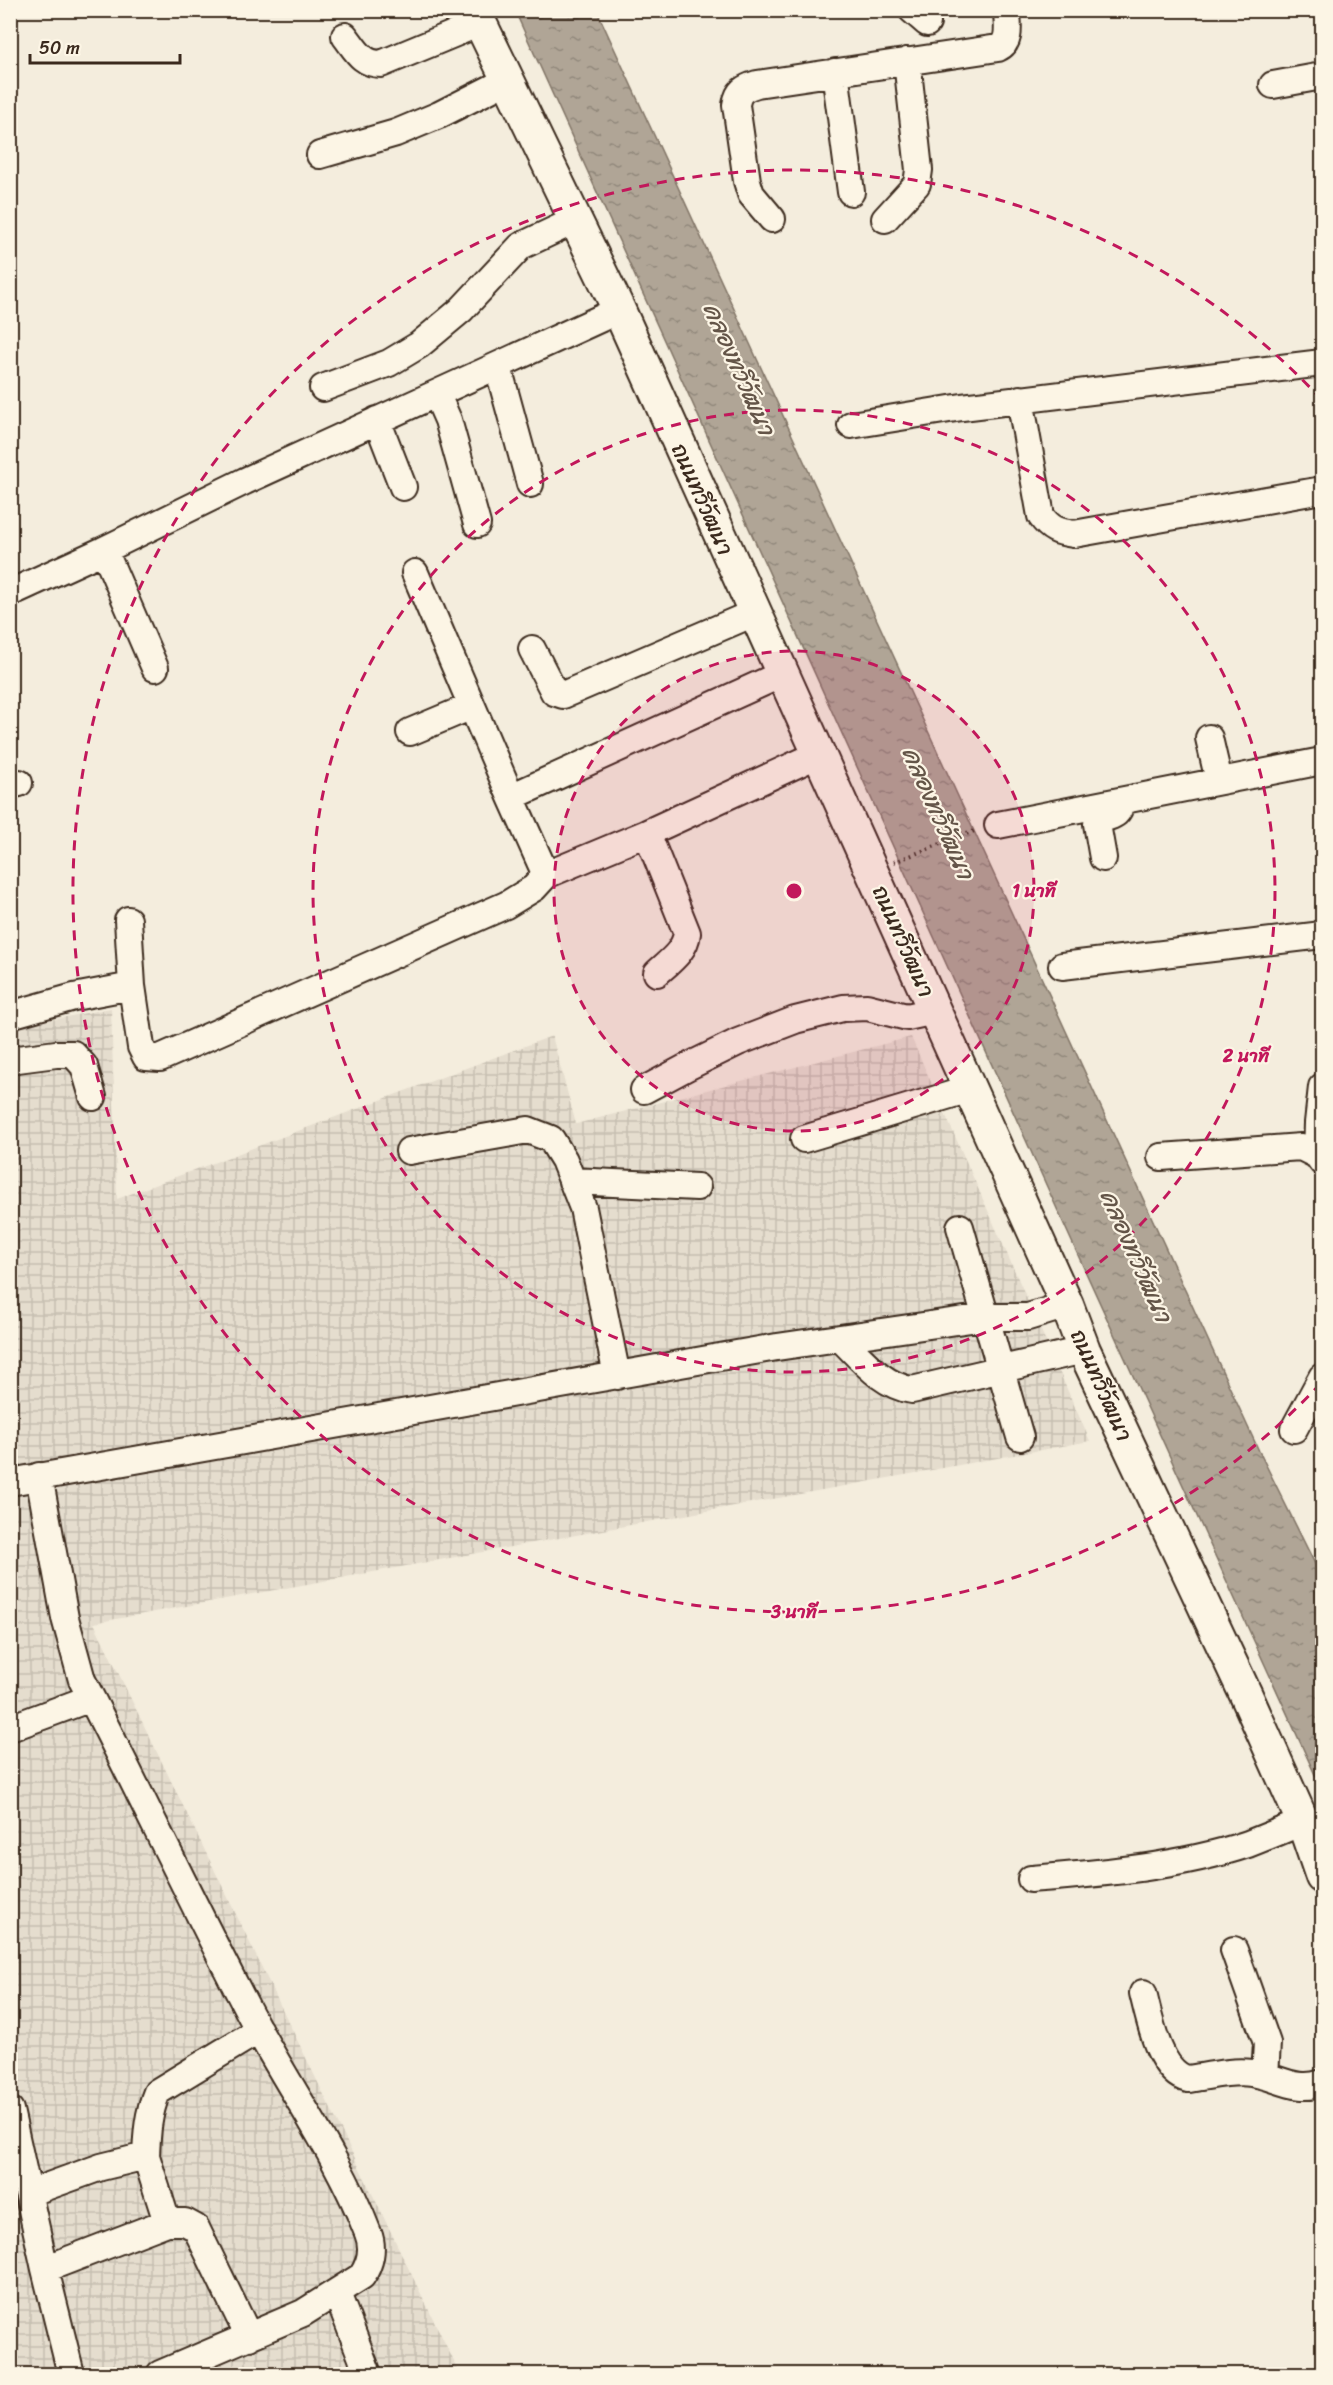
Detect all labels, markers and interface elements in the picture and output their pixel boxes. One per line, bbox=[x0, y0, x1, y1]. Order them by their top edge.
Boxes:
scale bar bbox=[30, 27, 180, 65]
text: 50 m bbox=[39, 32, 80, 64]
water label: คลองทวีวัฒนา bbox=[691, 296, 788, 444]
street label: ถนนทวีวัฒนา bbox=[660, 437, 745, 562]
water label: คลองทวีวัฒนา bbox=[890, 740, 987, 888]
text: 1 นาที bbox=[1012, 875, 1059, 907]
street label: ถนนทวีวัฒนา bbox=[861, 879, 946, 1004]
centre of rings bbox=[784, 881, 804, 901]
text: 2 นาที bbox=[1222, 1040, 1272, 1072]
water label: คลองทวีวัฒนา bbox=[1088, 1183, 1185, 1331]
street label: ถนนทวีวัฒนา bbox=[1059, 1323, 1144, 1448]
text: 3 นาที bbox=[770, 1596, 820, 1628]

